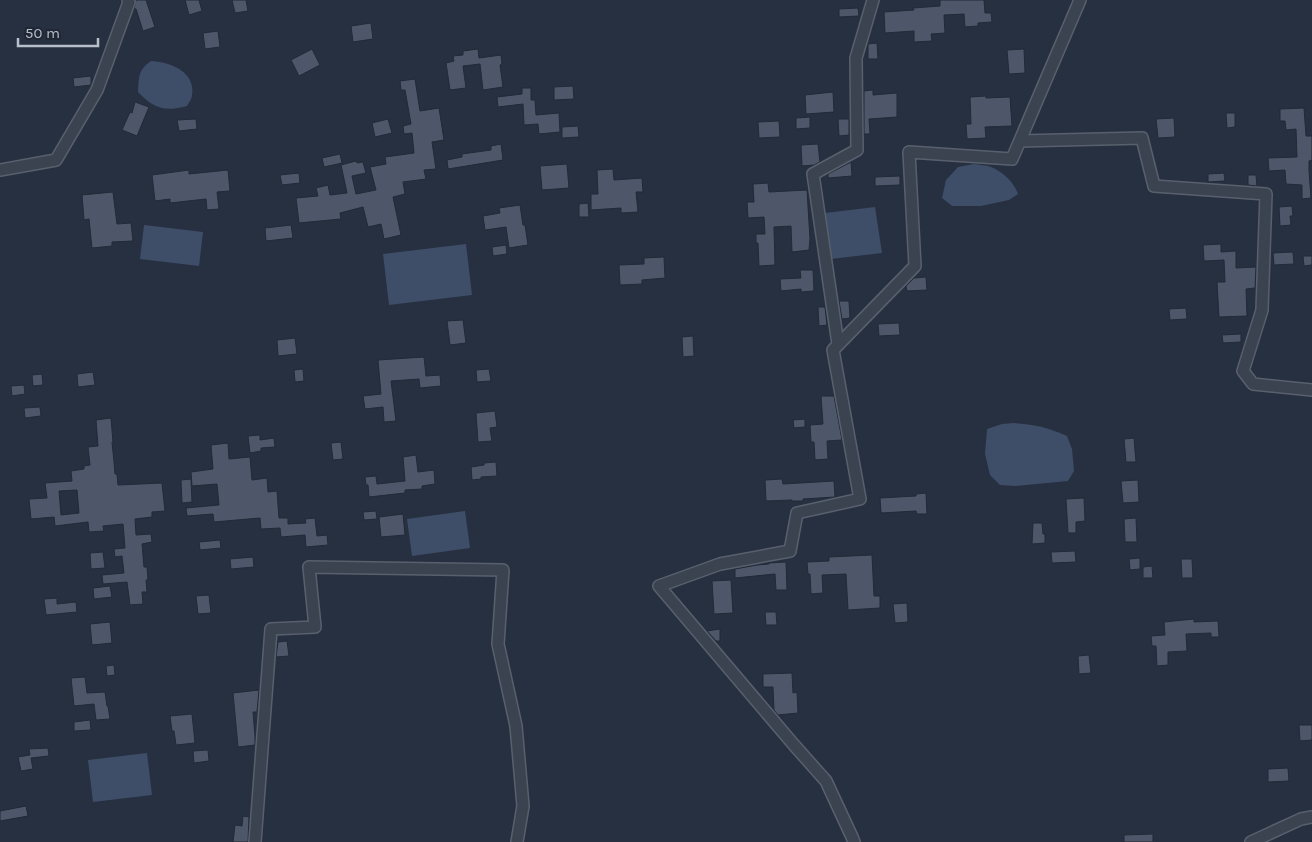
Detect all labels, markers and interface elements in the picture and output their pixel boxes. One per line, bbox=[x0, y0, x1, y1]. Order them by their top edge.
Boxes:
scale bar bbox=[18, 15, 98, 47]
text: 50 m bbox=[25, 24, 60, 42]

